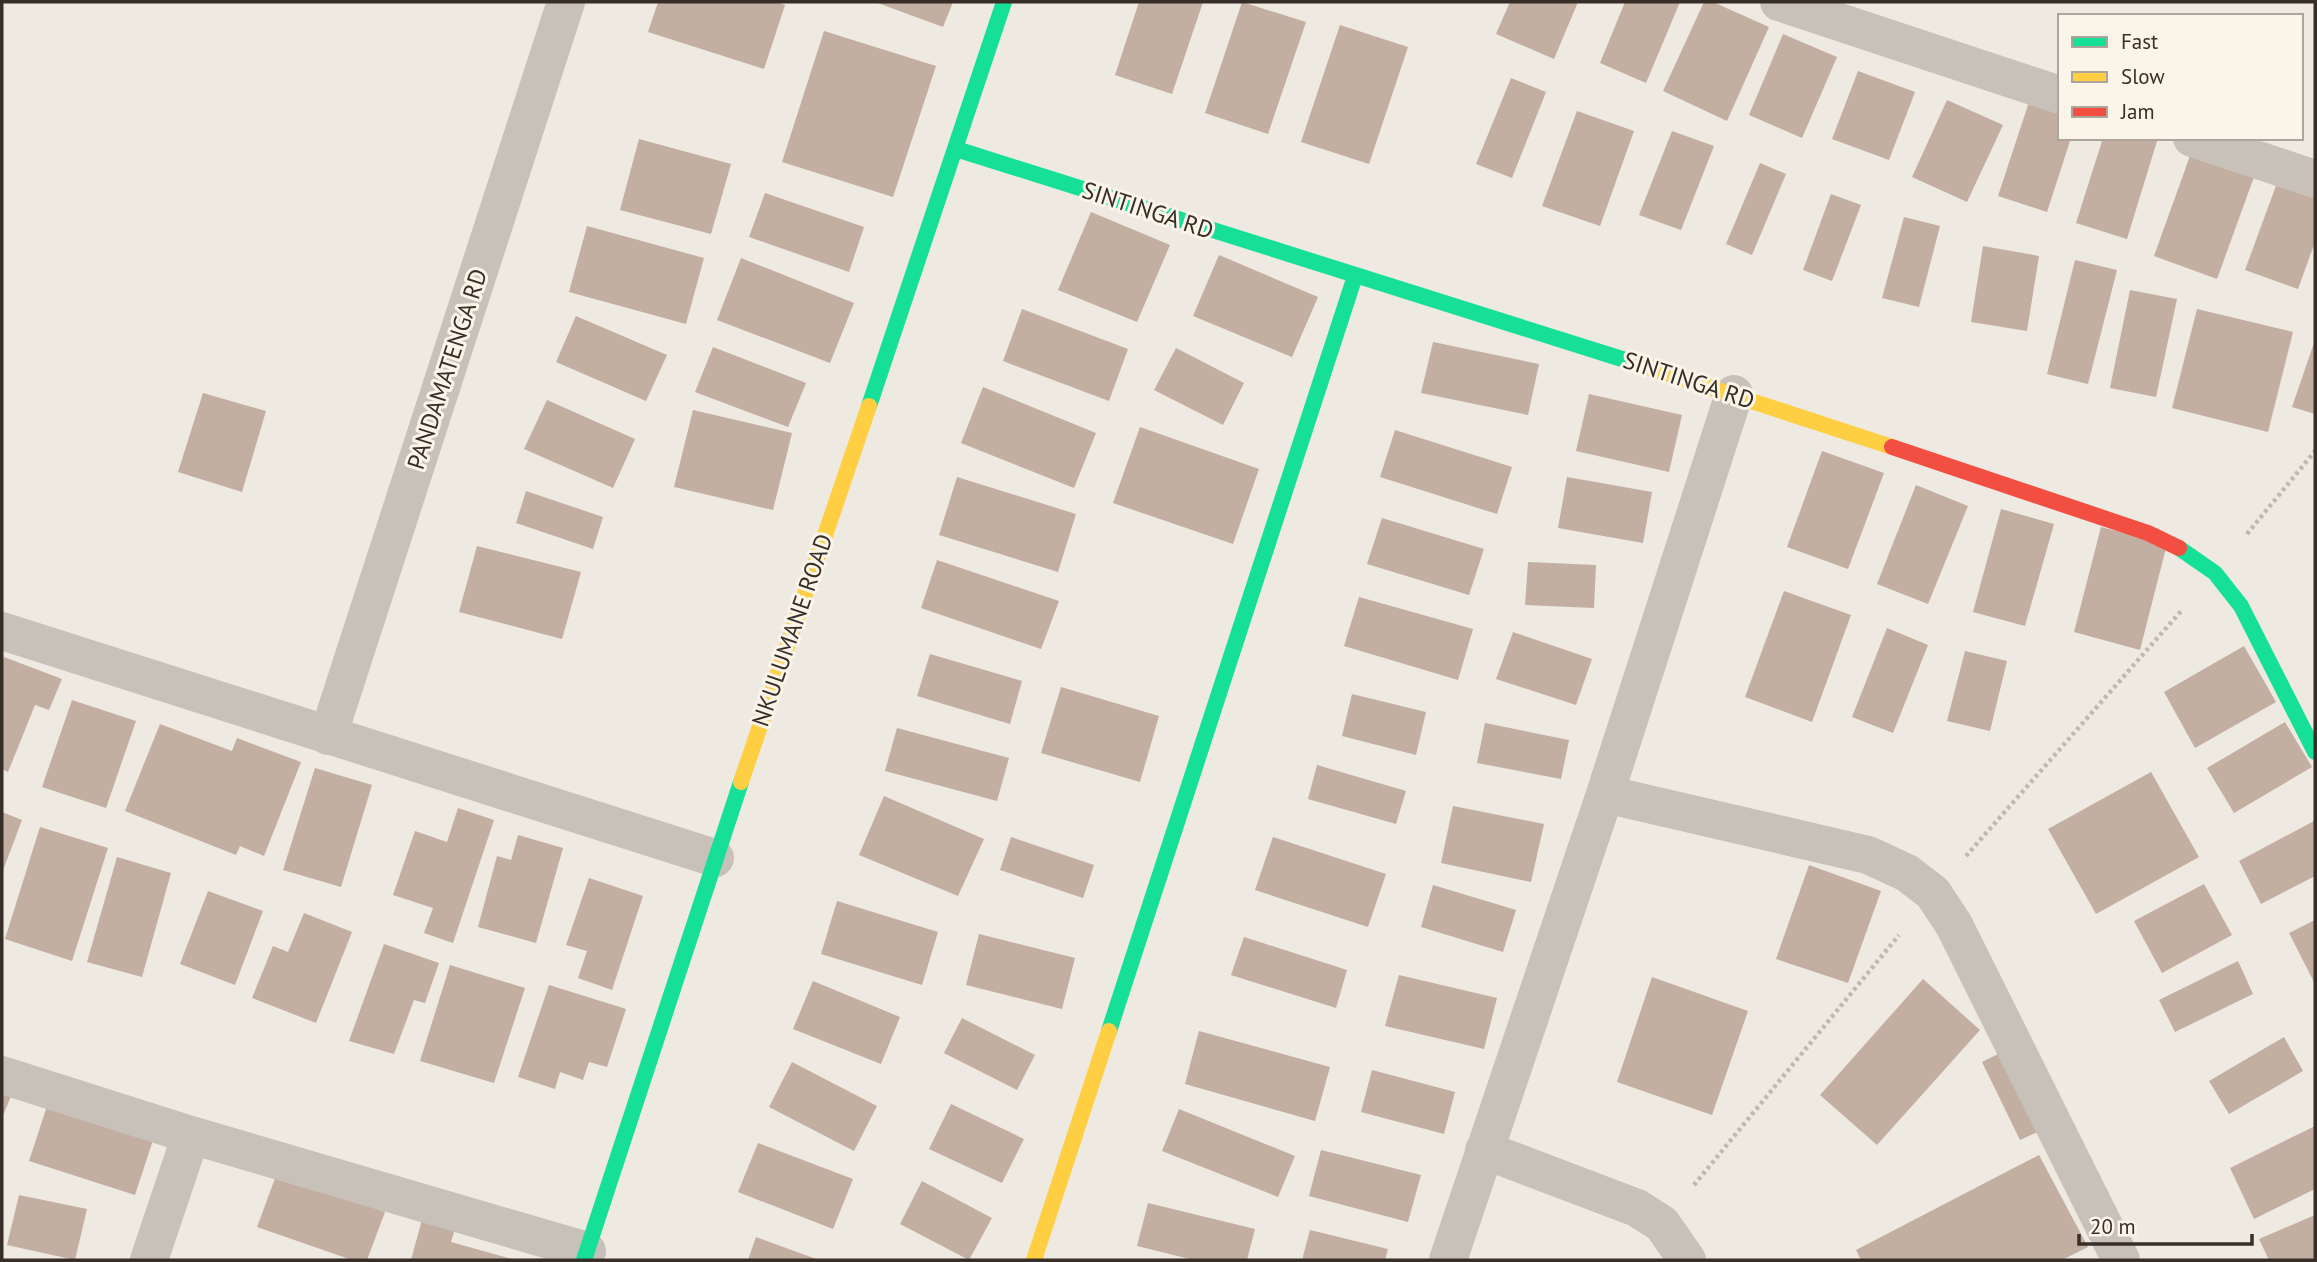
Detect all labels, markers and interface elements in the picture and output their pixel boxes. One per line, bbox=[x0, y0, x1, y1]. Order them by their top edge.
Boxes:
legend bbox=[2058, 14, 2303, 140]
text: Fast bbox=[2121, 28, 2158, 55]
text: Slow bbox=[2121, 63, 2165, 90]
text: Jam bbox=[2120, 98, 2155, 125]
street label: SINTINGA RD bbox=[1078, 174, 1218, 246]
street label: PANDAMATENGA RD bbox=[400, 265, 494, 473]
street label: SINTINGA RD bbox=[1619, 344, 1759, 416]
street label: NKULUMANE ROAD bbox=[745, 530, 839, 730]
scale bar bbox=[2079, 1202, 2252, 1246]
text: 20 m bbox=[2090, 1213, 2136, 1240]

